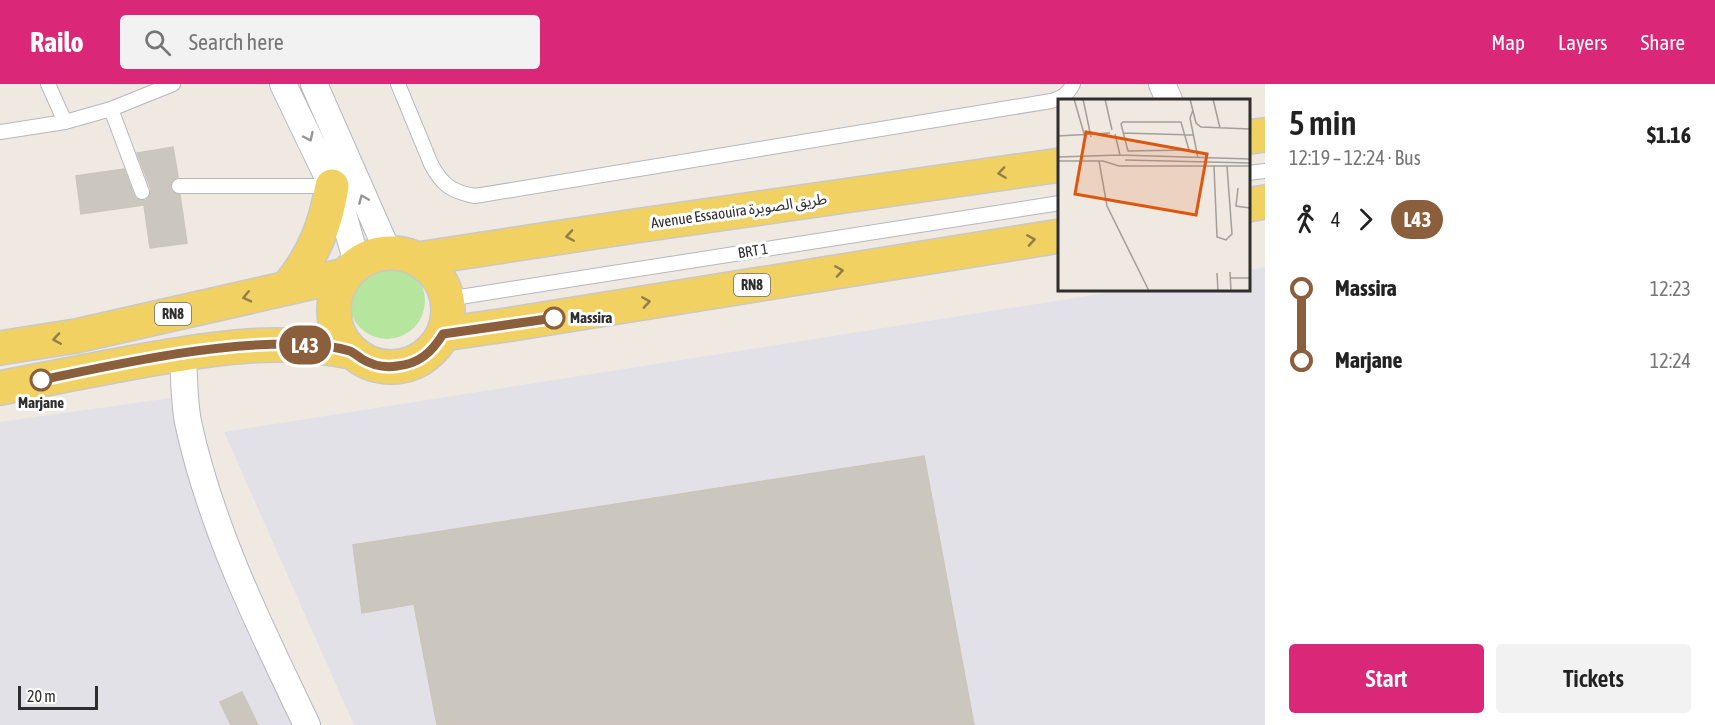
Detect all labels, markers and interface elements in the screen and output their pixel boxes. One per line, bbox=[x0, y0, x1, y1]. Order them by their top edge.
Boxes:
search box bbox=[120, 15, 540, 69]
text: Railo bbox=[30, 26, 84, 58]
icon: search bbox=[141, 26, 174, 59]
text: Search here bbox=[189, 29, 284, 55]
text: Map bbox=[1491, 30, 1525, 54]
text: Layers bbox=[1558, 30, 1608, 54]
text: Share bbox=[1641, 30, 1685, 54]
inset map bbox=[1058, 99, 1250, 291]
text: 5 min bbox=[1289, 104, 1356, 142]
text: $1.16 bbox=[1647, 122, 1691, 148]
one-way arrow bbox=[301, 130, 313, 141]
text: 12:19 – 12:24 · Bus bbox=[1289, 146, 1421, 169]
one-way arrow bbox=[997, 167, 1006, 179]
street label: Avenue Essaouira طريق الصويرة bbox=[650, 190, 828, 233]
one-way arrow bbox=[359, 194, 371, 205]
icon: walk bbox=[1289, 203, 1322, 236]
icon: forward bbox=[1349, 203, 1382, 236]
text: L43 bbox=[1403, 207, 1431, 231]
text: 4 bbox=[1331, 208, 1340, 231]
one-way arrow bbox=[565, 230, 575, 242]
one-way arrow bbox=[1027, 235, 1036, 247]
street label: BRT 1 bbox=[737, 240, 769, 261]
one-way arrow bbox=[834, 266, 844, 278]
road number: RN8 bbox=[734, 274, 770, 296]
text: Massira bbox=[1335, 275, 1397, 301]
text: 12:23 bbox=[1650, 277, 1691, 300]
one-way arrow bbox=[242, 290, 252, 303]
one-way arrow bbox=[642, 297, 651, 309]
road number: RN8 bbox=[155, 303, 191, 325]
marker: Massira bbox=[543, 307, 565, 329]
place label: Massira bbox=[570, 309, 612, 326]
line badge: L43 bbox=[270, 326, 340, 364]
one-way arrow bbox=[52, 332, 62, 345]
text: L43 bbox=[291, 333, 319, 357]
text: Marjane bbox=[1335, 347, 1402, 373]
text: 12:24 bbox=[1650, 349, 1691, 372]
marker: Marjane bbox=[30, 369, 52, 391]
place label: Marjane bbox=[18, 394, 64, 411]
button: Start bbox=[1289, 644, 1484, 713]
button: Tickets bbox=[1496, 644, 1691, 713]
scale bar bbox=[18, 683, 98, 710]
text: 20 m bbox=[27, 687, 56, 705]

